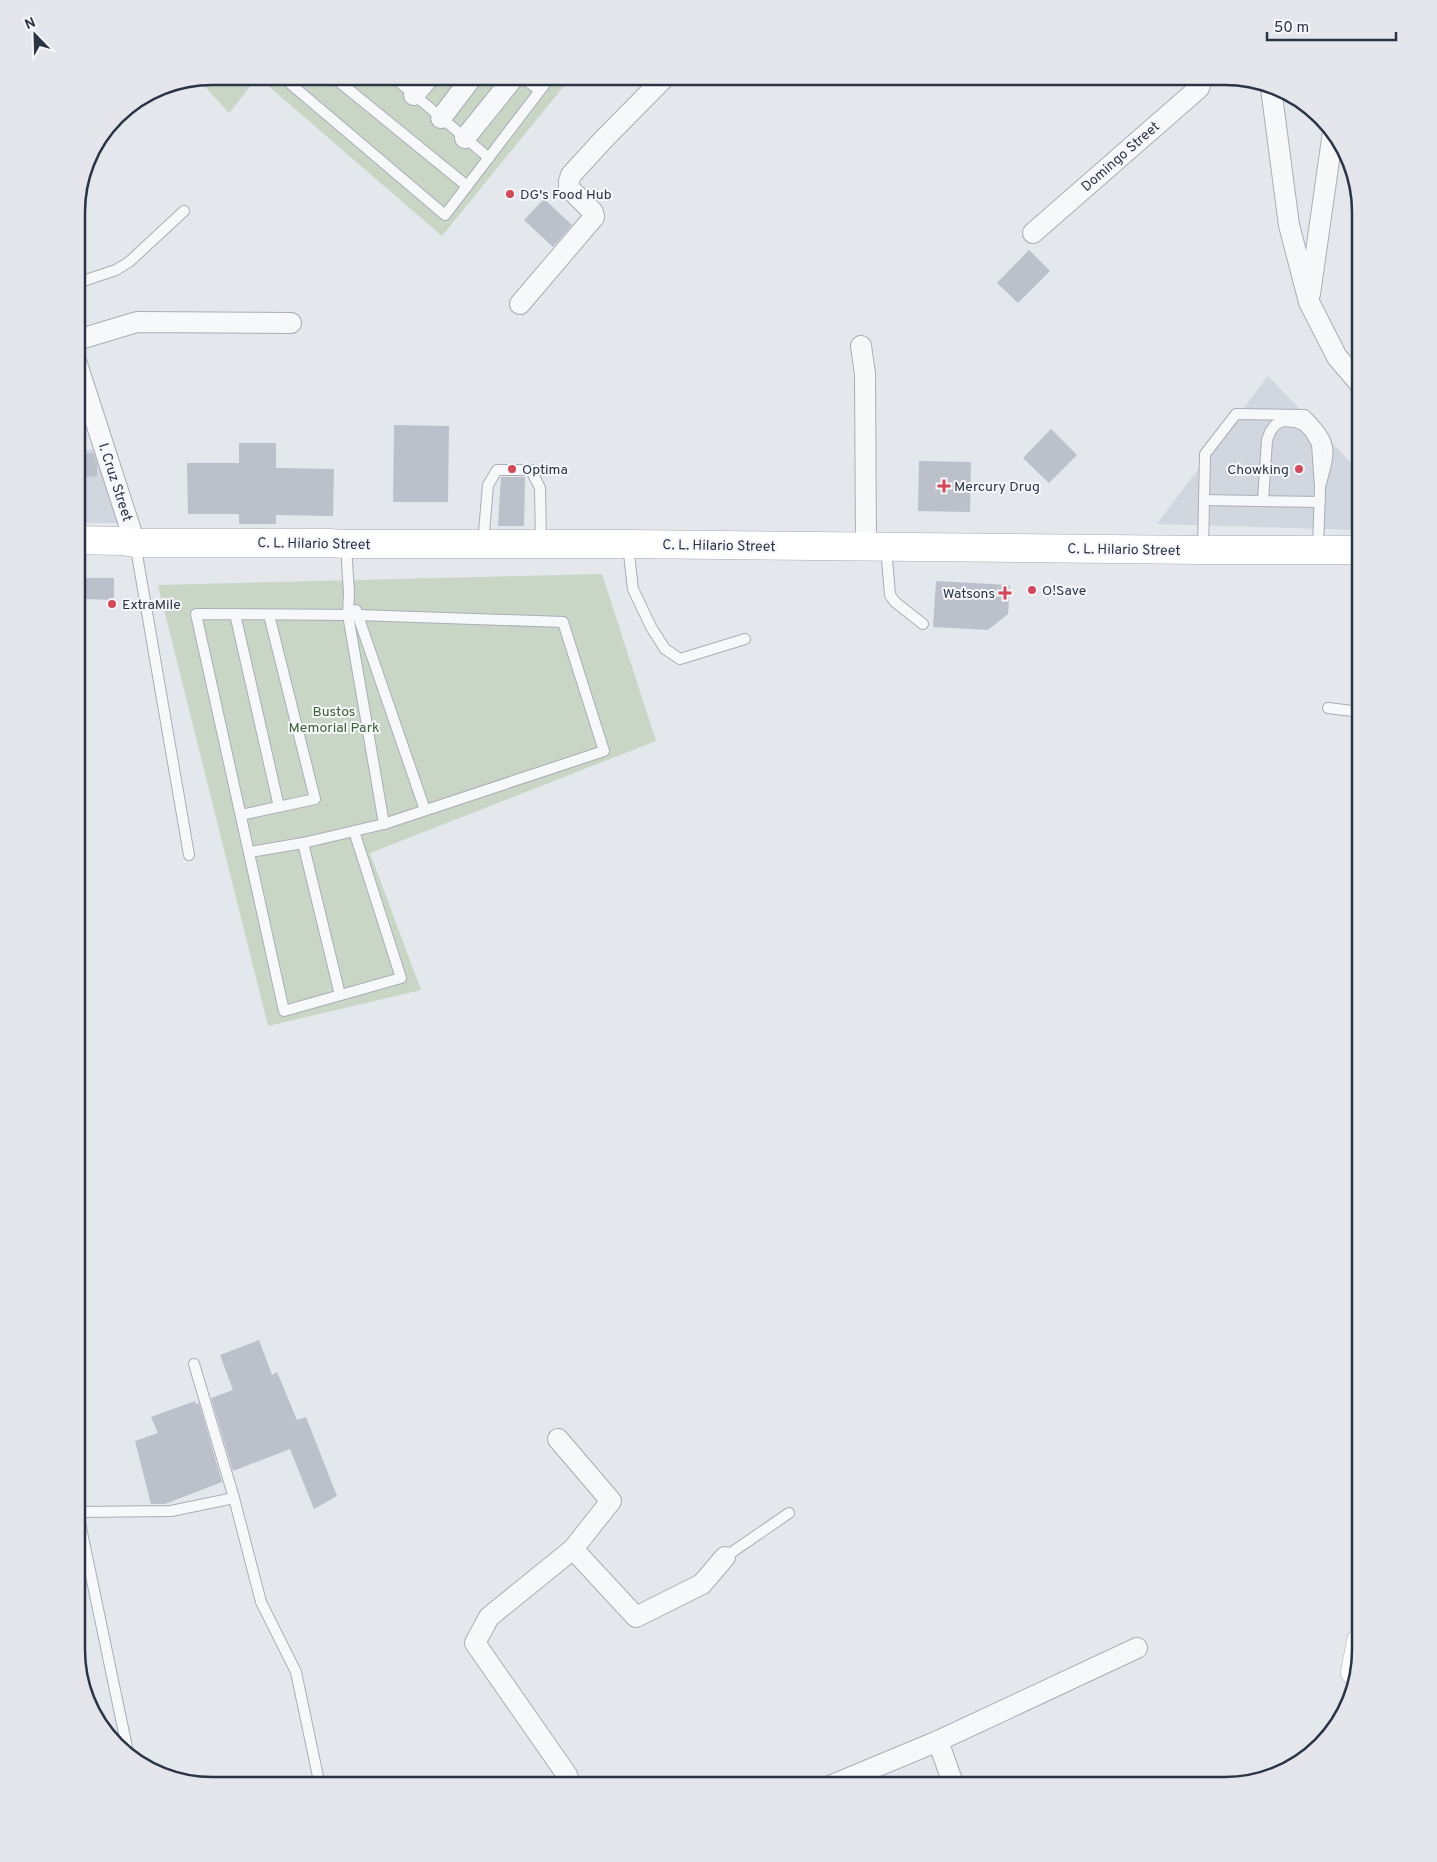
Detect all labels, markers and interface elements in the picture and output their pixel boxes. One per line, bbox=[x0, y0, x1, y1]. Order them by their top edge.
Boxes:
north arrow bbox=[10, 10, 60, 60]
scale bar bbox=[1267, 10, 1396, 42]
text: N bbox=[23, 15, 38, 34]
text: 50 m bbox=[1274, 19, 1309, 38]
street label: Domingo Street bbox=[1078, 119, 1164, 196]
place label: DG's Food Hub bbox=[520, 187, 612, 204]
marker: DG's Food Hub bbox=[504, 188, 516, 200]
street label: I. Cruz Street bbox=[94, 441, 135, 524]
place label: Optima bbox=[522, 462, 568, 479]
place label: Chowking bbox=[1227, 462, 1289, 479]
marker: Optima bbox=[506, 463, 518, 475]
marker: Chowking bbox=[1293, 463, 1305, 475]
place label: Mercury Drug bbox=[954, 479, 1040, 496]
marker: Mercury Drug bbox=[938, 480, 950, 492]
street label: C. L. Hilario Street bbox=[257, 535, 371, 554]
street label: C. L. Hilario Street bbox=[662, 537, 776, 556]
street label: C. L. Hilario Street bbox=[1067, 541, 1181, 560]
place label: O!Save bbox=[1042, 583, 1086, 600]
marker: O!Save bbox=[1026, 584, 1038, 596]
place label: Watsons bbox=[943, 586, 995, 603]
marker: Watsons bbox=[999, 587, 1011, 599]
place label: ExtraMile bbox=[122, 597, 181, 614]
marker: ExtraMile bbox=[106, 598, 118, 610]
park label: Bustos Memorial Park bbox=[289, 704, 379, 737]

